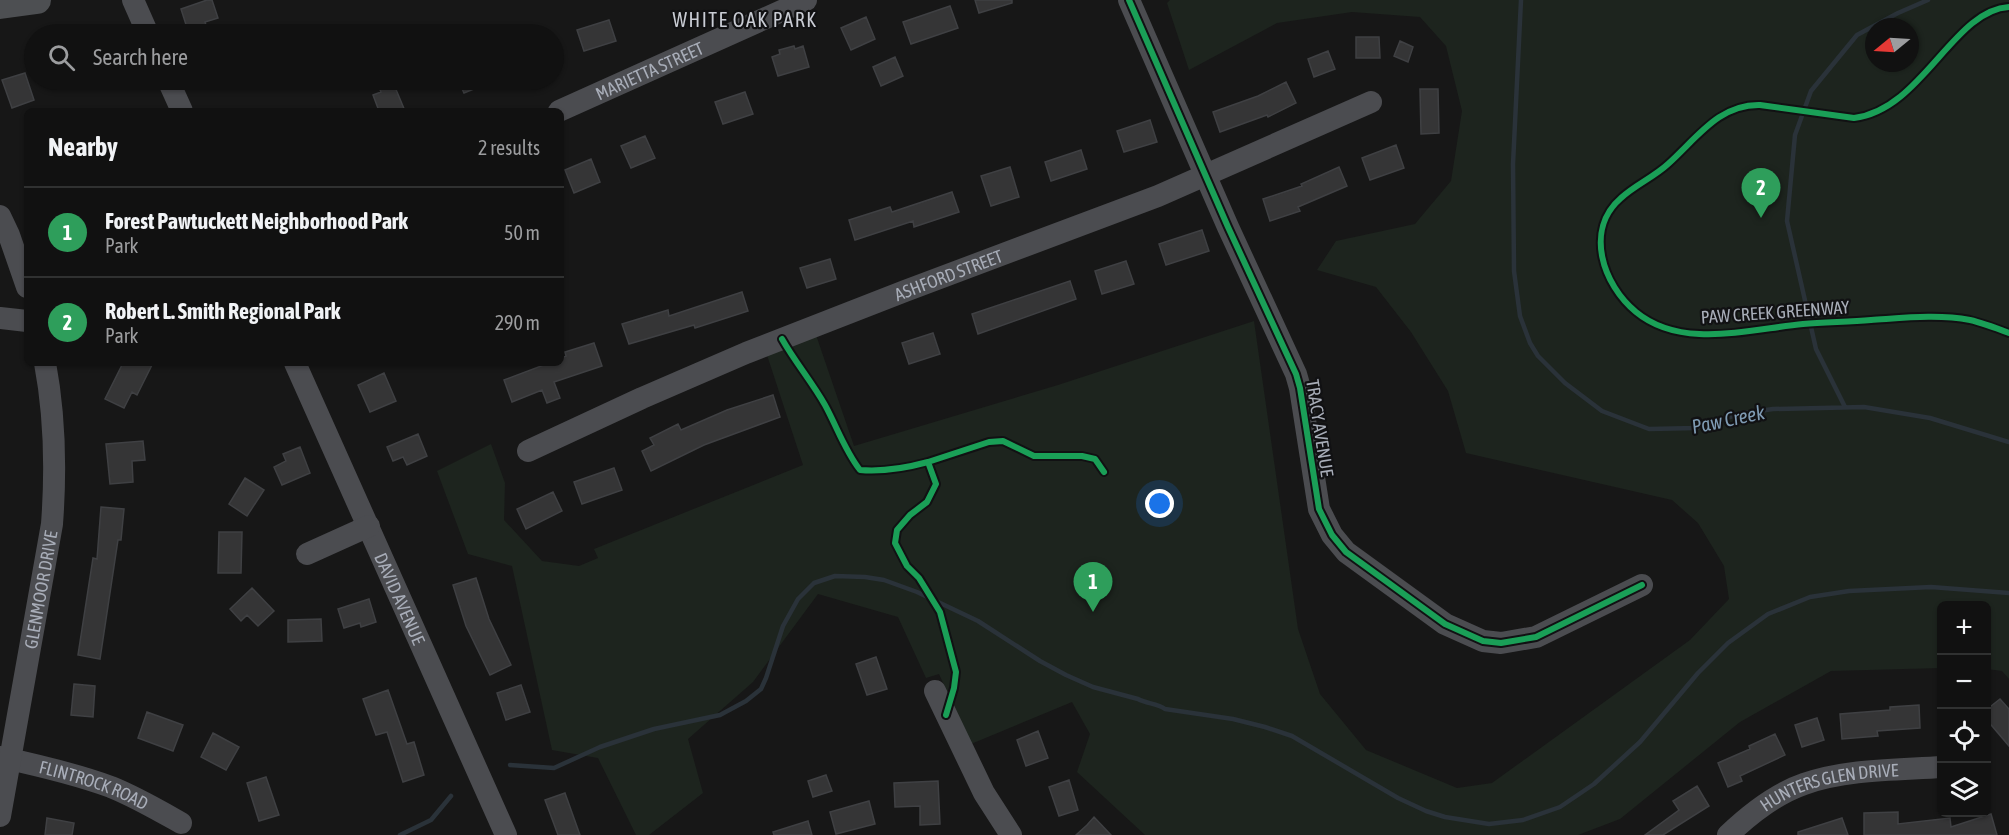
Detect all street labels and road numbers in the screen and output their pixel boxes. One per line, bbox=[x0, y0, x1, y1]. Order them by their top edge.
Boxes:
street label: MARIETTA STREET bbox=[592, 37, 707, 104]
street label: ASHFORD STREET bbox=[891, 245, 1005, 305]
street label: PAW CREEK GREENWAY bbox=[1700, 296, 1850, 328]
street label: TRACY AVENUE bbox=[1302, 378, 1338, 478]
street label: GLENMOOR DRIVE bbox=[20, 529, 61, 650]
street label: DAVID AVENUE bbox=[371, 549, 430, 648]
street label: FLINTROCK ROAD bbox=[37, 756, 152, 813]
street label: HUNTERS GLEN DRIVE bbox=[1756, 759, 1899, 815]

